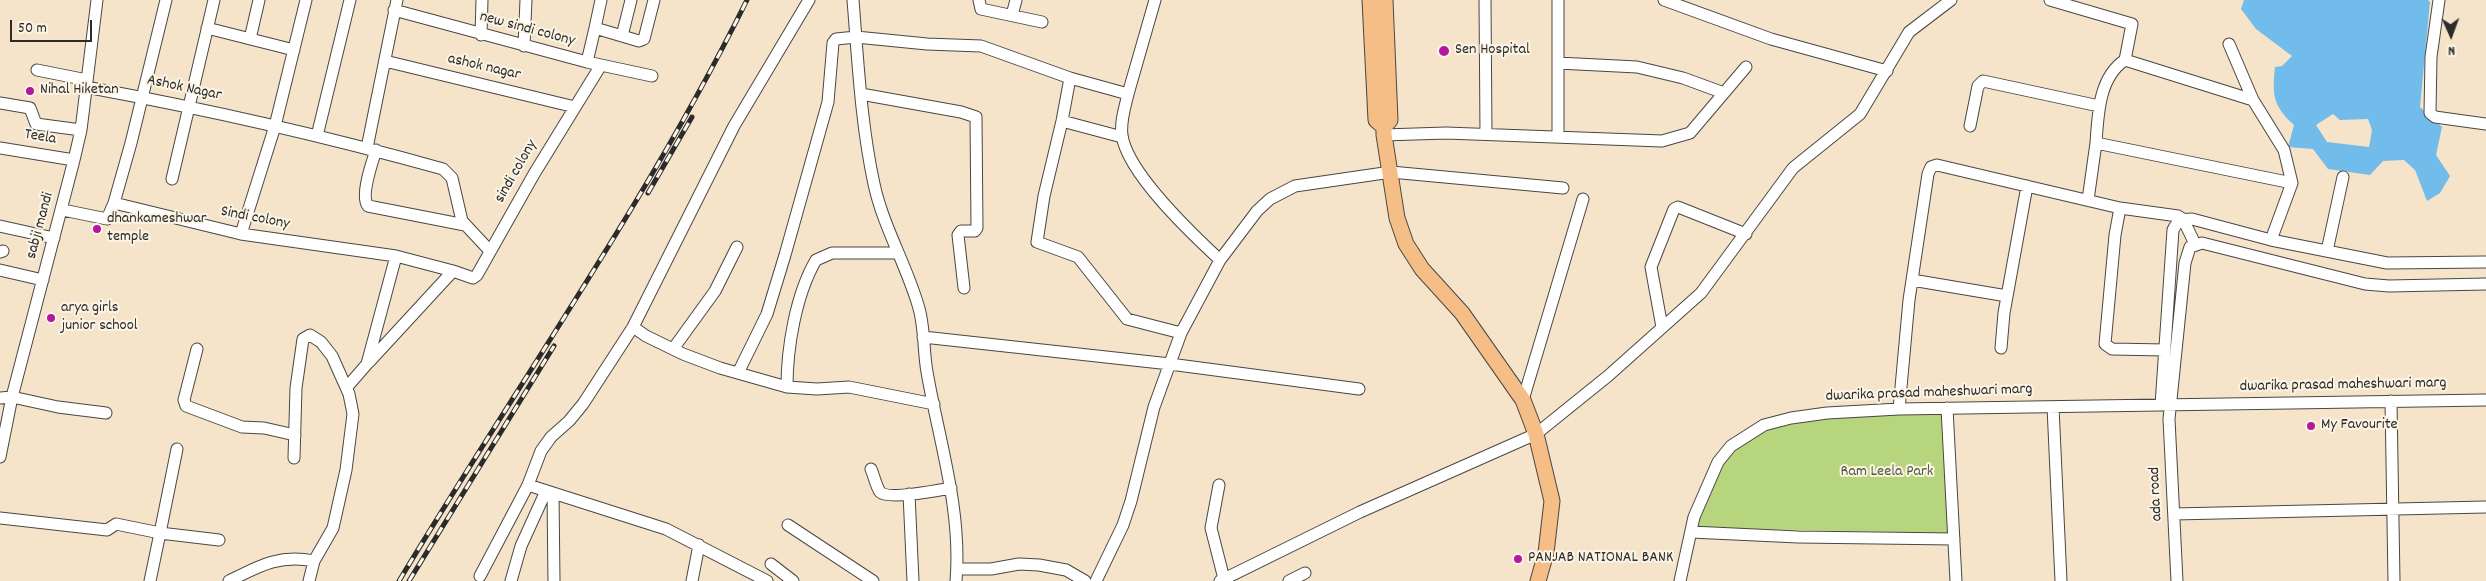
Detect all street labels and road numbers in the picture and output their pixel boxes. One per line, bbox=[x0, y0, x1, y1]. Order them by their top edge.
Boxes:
street label: new sindi colony bbox=[477, 8, 577, 52]
street label: ashok nagar bbox=[446, 50, 522, 86]
street label: Ashok Nagar bbox=[145, 72, 223, 106]
street label: Teela bbox=[23, 126, 57, 150]
street label: sindi colony bbox=[491, 137, 543, 207]
street label: sabji mandi bbox=[23, 191, 59, 261]
street label: Sindi colony bbox=[219, 203, 291, 235]
street label: dwarika prasad maheshwari marg bbox=[2239, 375, 2447, 397]
street label: dwarika prasad maheshwari marg bbox=[1825, 381, 2033, 407]
street label: ada road bbox=[2146, 466, 2168, 522]

